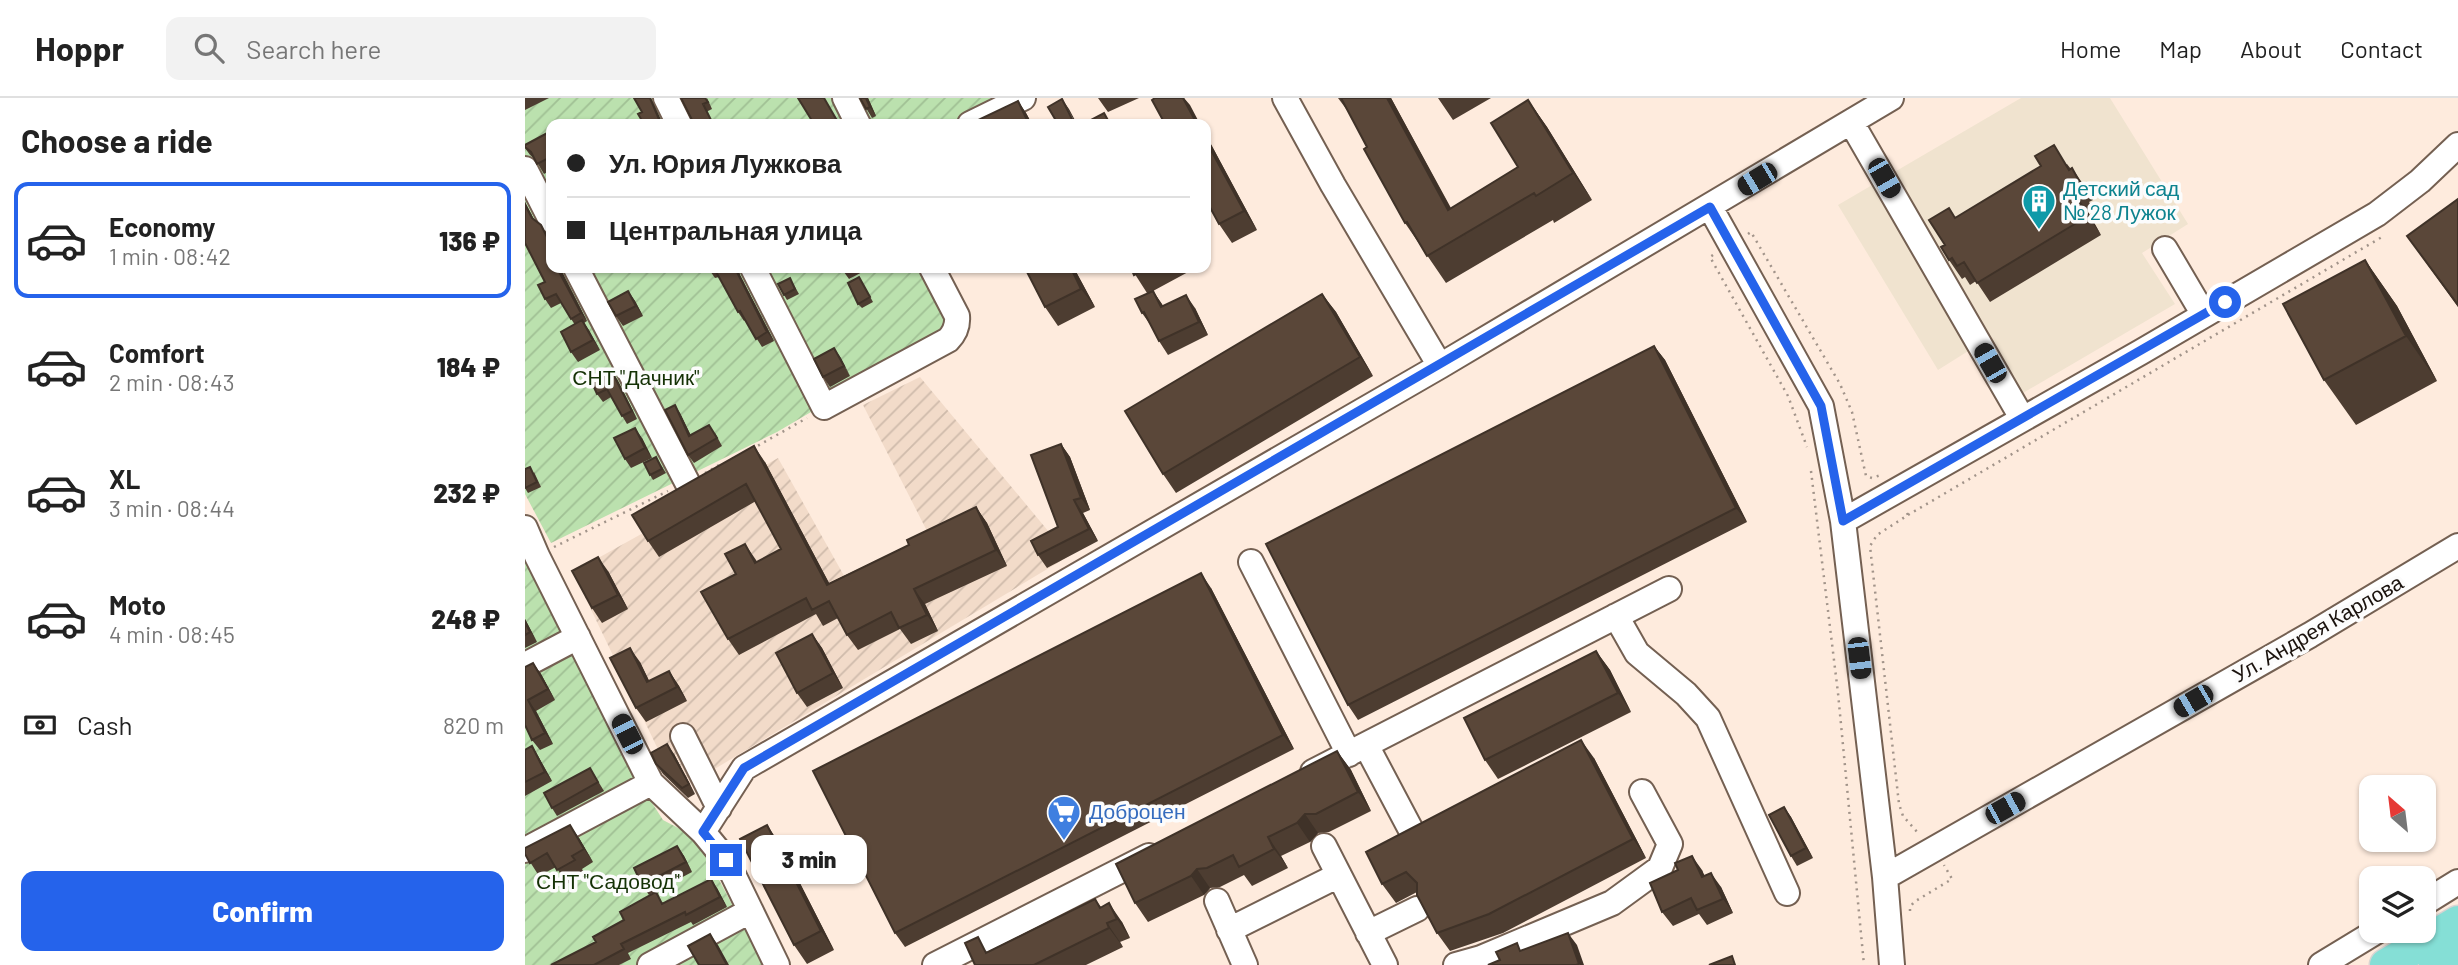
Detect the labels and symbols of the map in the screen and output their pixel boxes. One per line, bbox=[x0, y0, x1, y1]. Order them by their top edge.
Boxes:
car bbox=[1865, 155, 1904, 201]
car bbox=[1734, 159, 1781, 199]
place label: Детский сад № 28 Лужок bbox=[2063, 175, 2179, 224]
building icon: Детский сад № 28 Лужок bbox=[2020, 182, 2058, 231]
route start bbox=[2209, 286, 2241, 318]
car bbox=[1971, 340, 2010, 386]
park label: СНТ "Дачник" bbox=[572, 364, 700, 389]
street label: Ул. Андрея Карлова bbox=[2228, 569, 2407, 687]
car bbox=[1847, 636, 1872, 680]
car bbox=[2170, 681, 2217, 721]
car bbox=[609, 711, 646, 757]
north arrow bbox=[2359, 775, 2436, 852]
car bbox=[1982, 789, 2029, 827]
supermarket icon: Доброцен bbox=[1045, 793, 1083, 842]
place label: Доброцен bbox=[1089, 798, 1186, 823]
callout: 3 min bbox=[751, 836, 866, 884]
route end bbox=[710, 844, 742, 876]
park label: СНТ "Садовод" bbox=[536, 868, 680, 893]

